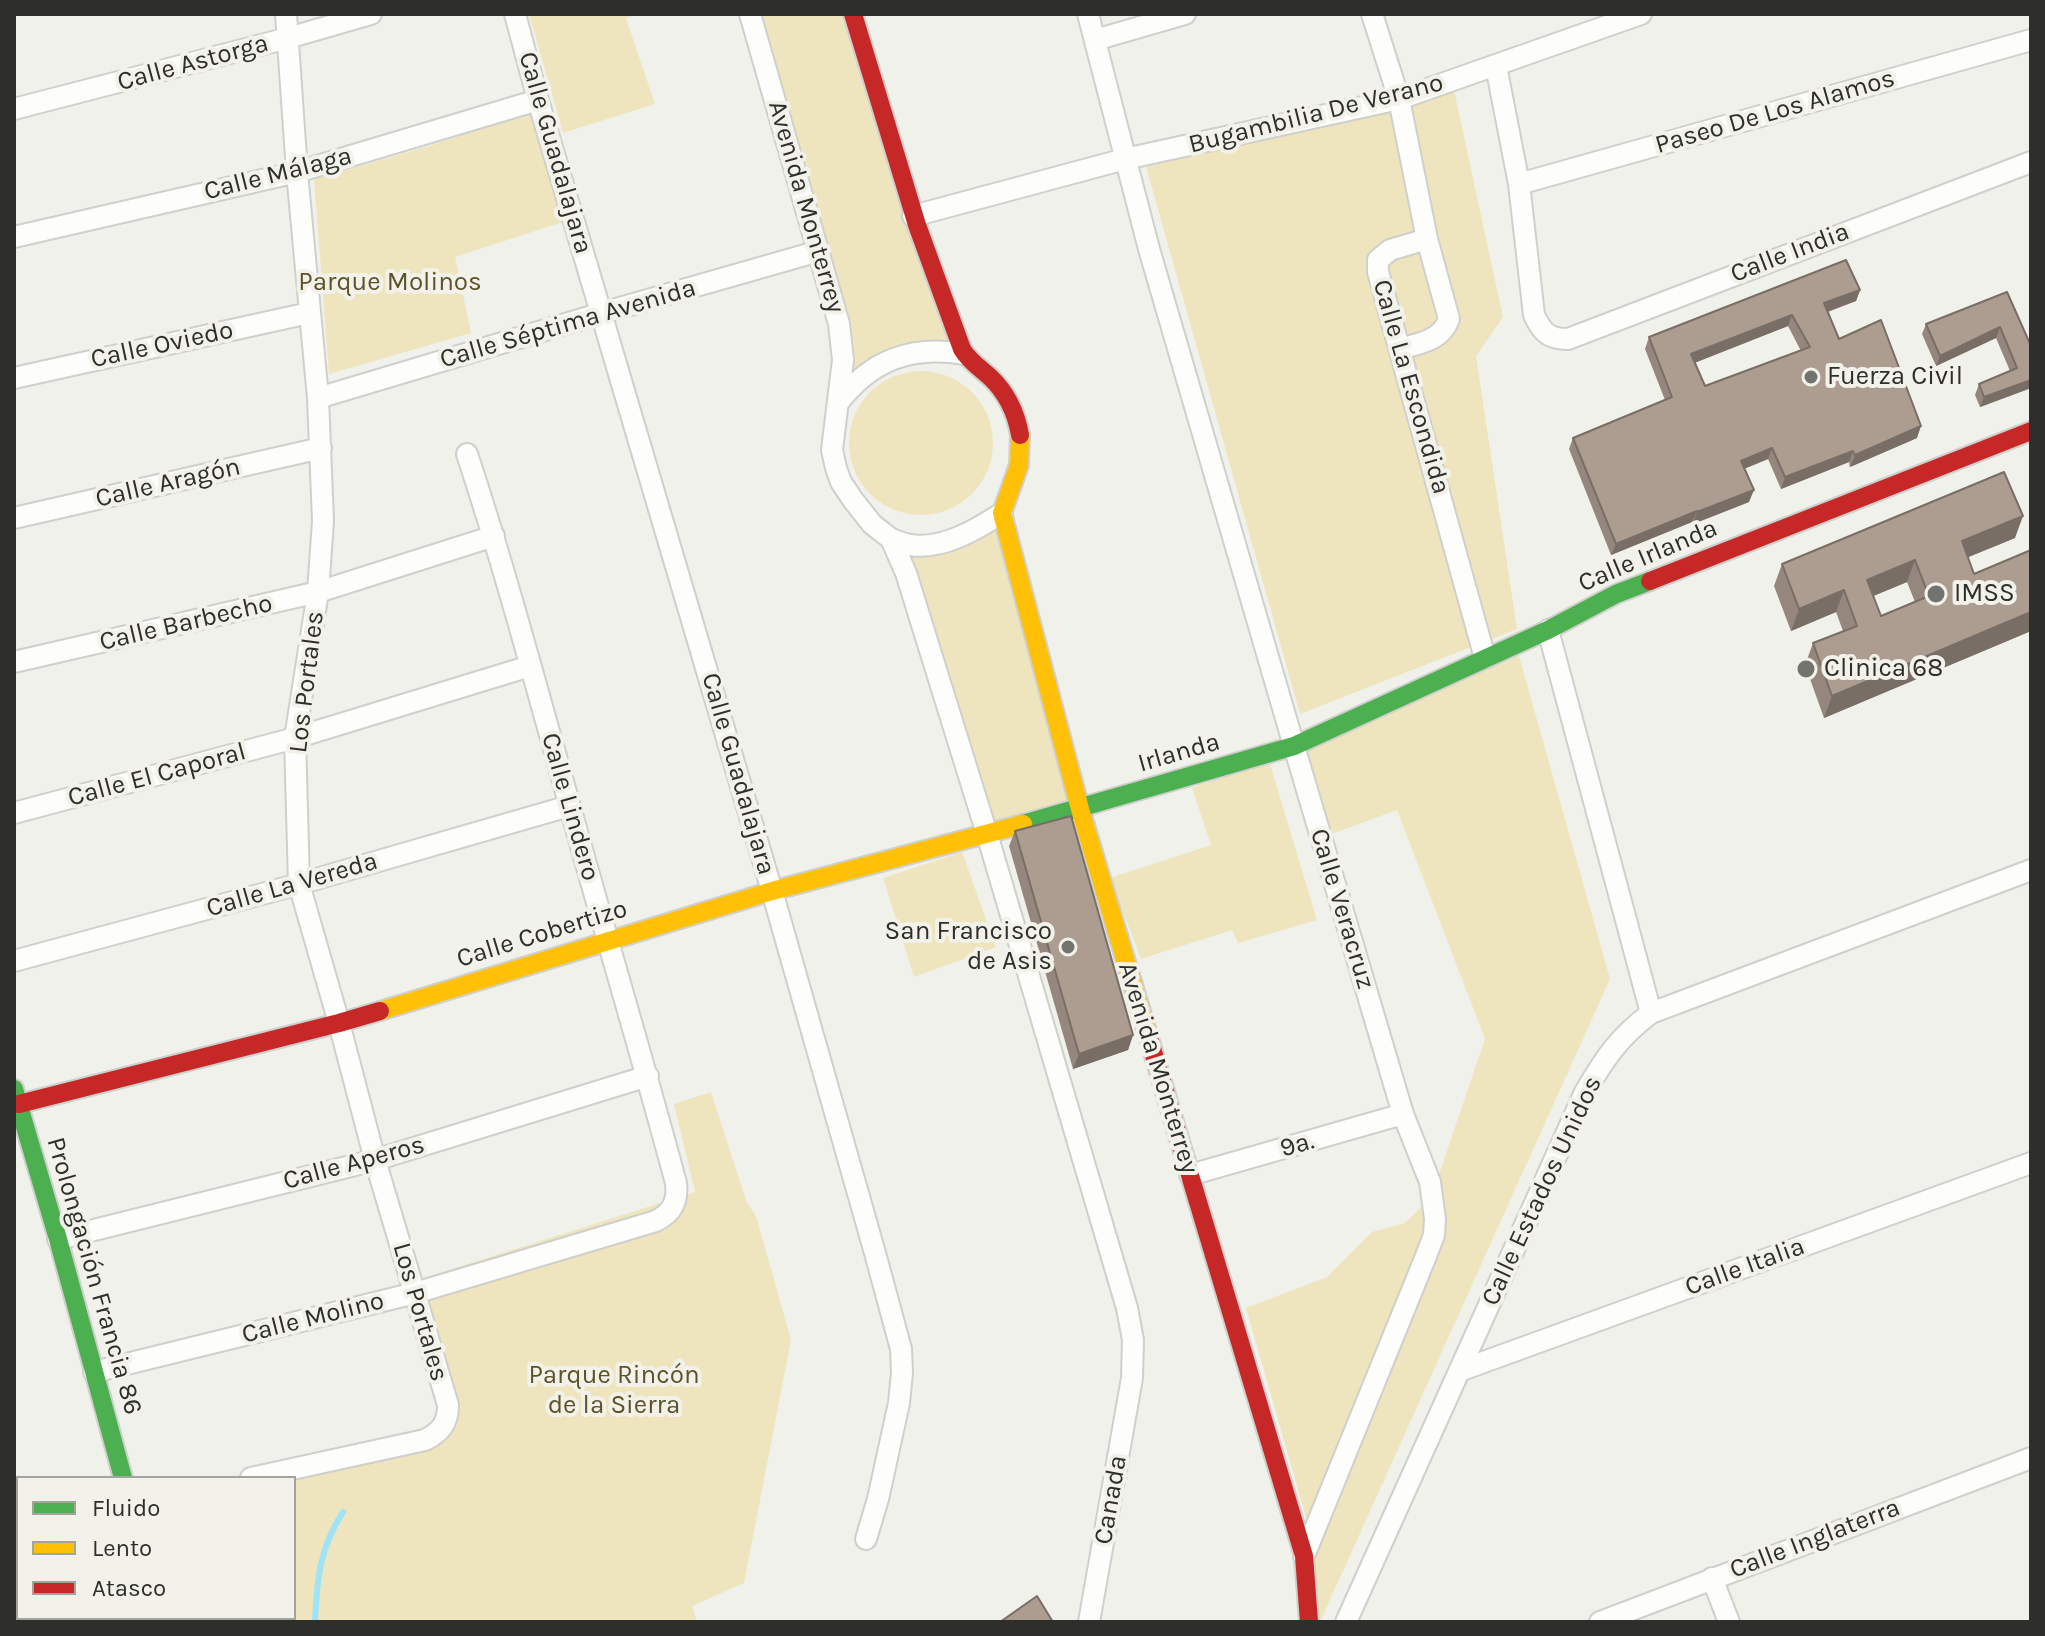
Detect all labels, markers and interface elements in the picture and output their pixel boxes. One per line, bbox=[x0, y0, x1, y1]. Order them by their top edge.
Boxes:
street label: Calle Astorga bbox=[114, 28, 272, 98]
street label: Calle Guadalajara bbox=[511, 48, 599, 258]
street label: Paseo De Los Alamos bbox=[1652, 63, 1898, 161]
street label: Bugambilia De Verano bbox=[1185, 67, 1447, 161]
street label: Avenida Monterrey bbox=[761, 97, 851, 317]
street label: Calle Málaga bbox=[201, 141, 355, 207]
street label: Calle India bbox=[1726, 216, 1854, 290]
park label: Parque Molinos bbox=[298, 267, 482, 299]
street label: Calle Séptima Avenida bbox=[436, 272, 700, 376]
street label: Calle La Escondida bbox=[1365, 276, 1457, 498]
street label: Calle Oviedo bbox=[88, 315, 236, 375]
place label: Fuerza Civil bbox=[1827, 361, 1963, 393]
marker: Fuerza Civil bbox=[1802, 368, 1820, 386]
street label: Calle Aragón bbox=[93, 451, 243, 515]
street label: Calle Irlanda bbox=[1574, 513, 1722, 599]
place label: IMSS bbox=[1954, 578, 2015, 610]
marker: IMSS bbox=[1925, 583, 1947, 605]
street label: Calle Barbecho bbox=[97, 588, 275, 658]
street label: Los Portales bbox=[283, 609, 331, 755]
place label: Clinica 68 bbox=[1824, 653, 1943, 685]
marker: Clinica 68 bbox=[1795, 658, 1817, 680]
street label: Calle Guadalajara bbox=[694, 669, 782, 879]
street label: Irlanda bbox=[1134, 726, 1224, 780]
street label: Calle Lindero bbox=[534, 730, 606, 884]
street label: Calle El Caporal bbox=[65, 736, 249, 814]
street label: Calle Veracruz bbox=[1303, 825, 1381, 993]
street label: Calle La Vereda bbox=[203, 846, 381, 924]
street label: Calle Cobertizo bbox=[453, 893, 631, 975]
place label: San Francisco de Asis bbox=[885, 916, 1052, 978]
marker: San Francisco de Asis bbox=[1059, 938, 1077, 956]
street label: Avenida Monterrey bbox=[1111, 959, 1205, 1177]
street label: Calle Estados Unidos bbox=[1475, 1071, 1609, 1311]
street label: 9a. bbox=[1276, 1125, 1318, 1165]
street label: Calle Aperos bbox=[280, 1129, 428, 1197]
street label: Prolongación Francia 86 bbox=[39, 1134, 149, 1418]
street label: Calle Italia bbox=[1681, 1231, 1809, 1303]
street label: Los Portales bbox=[385, 1239, 455, 1385]
street label: Calle Molino bbox=[239, 1285, 387, 1351]
park label: Parque Rincón de la Sierra bbox=[528, 1360, 700, 1422]
street label: Canada bbox=[1088, 1453, 1134, 1547]
legend bbox=[16, 1476, 296, 1620]
street label: Calle Inglaterra bbox=[1725, 1492, 1905, 1586]
text: Fluido bbox=[92, 1494, 160, 1522]
text: Lento bbox=[92, 1534, 152, 1562]
text: Atasco bbox=[92, 1574, 166, 1602]

